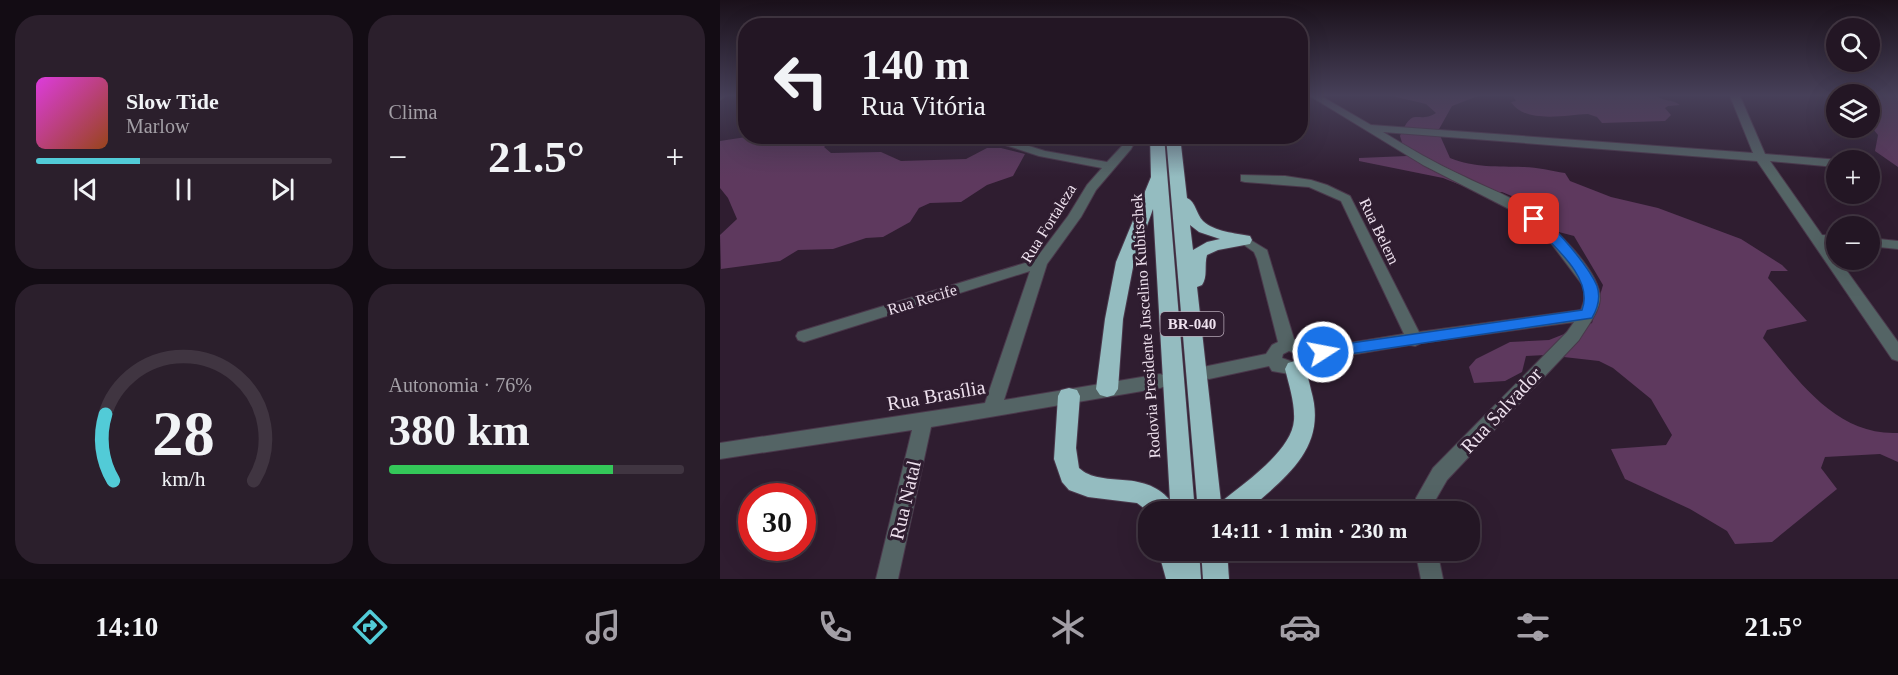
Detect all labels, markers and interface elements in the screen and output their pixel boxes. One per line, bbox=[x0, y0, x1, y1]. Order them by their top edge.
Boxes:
map controls bbox=[1826, 18, 1880, 270]
button: search bbox=[1826, 18, 1880, 72]
icon: left bbox=[762, 42, 840, 120]
text: 140 m bbox=[861, 42, 970, 88]
button: layers bbox=[1826, 84, 1880, 138]
text: Slow Tide bbox=[126, 89, 219, 114]
text: Rua Vitória bbox=[861, 91, 986, 121]
text: Clima bbox=[389, 101, 437, 123]
text: Marlow bbox=[126, 115, 189, 137]
text: 21.5° bbox=[488, 132, 585, 182]
text: − bbox=[389, 139, 407, 175]
text: + bbox=[665, 139, 684, 175]
button: + bbox=[1826, 150, 1880, 204]
icon: previous bbox=[69, 173, 102, 206]
icon: pause bbox=[167, 173, 200, 206]
icon: next bbox=[266, 173, 299, 206]
street label: Rua Fortaleza bbox=[1018, 181, 1079, 266]
street label: Rodovia Presidente Juscelino Kubitschek bbox=[1128, 193, 1163, 459]
pin bbox=[1508, 193, 1559, 244]
street label: Rua Belem bbox=[1356, 195, 1403, 268]
icon: arrive bbox=[1517, 202, 1550, 235]
button: − bbox=[1826, 216, 1880, 270]
street label: Rua Recife bbox=[885, 281, 959, 318]
road number: BR-040 bbox=[1160, 312, 1224, 336]
position arrow bbox=[1291, 320, 1355, 384]
street label: Rua Salvador bbox=[1456, 363, 1546, 457]
text: Autonomia · 76% bbox=[389, 374, 532, 396]
street label: Rua Brasília bbox=[885, 376, 987, 414]
text: 28 bbox=[153, 399, 215, 468]
text: 380 km bbox=[389, 405, 530, 455]
street label: Rua Natal bbox=[885, 458, 925, 542]
text: km/h bbox=[162, 467, 206, 491]
speed limit sign: 30 bbox=[738, 483, 816, 561]
text: 14:11 · 1 min · 230 m bbox=[1211, 518, 1407, 543]
icon: directions bbox=[349, 606, 391, 648]
icon: music bbox=[582, 606, 624, 648]
icon: phone bbox=[814, 606, 856, 648]
icon: climate bbox=[1047, 606, 1089, 648]
icon: car bbox=[1279, 606, 1321, 648]
icon: filters bbox=[1512, 606, 1554, 648]
text: 14:10 bbox=[95, 612, 158, 642]
text: 21.5° bbox=[1745, 612, 1803, 642]

